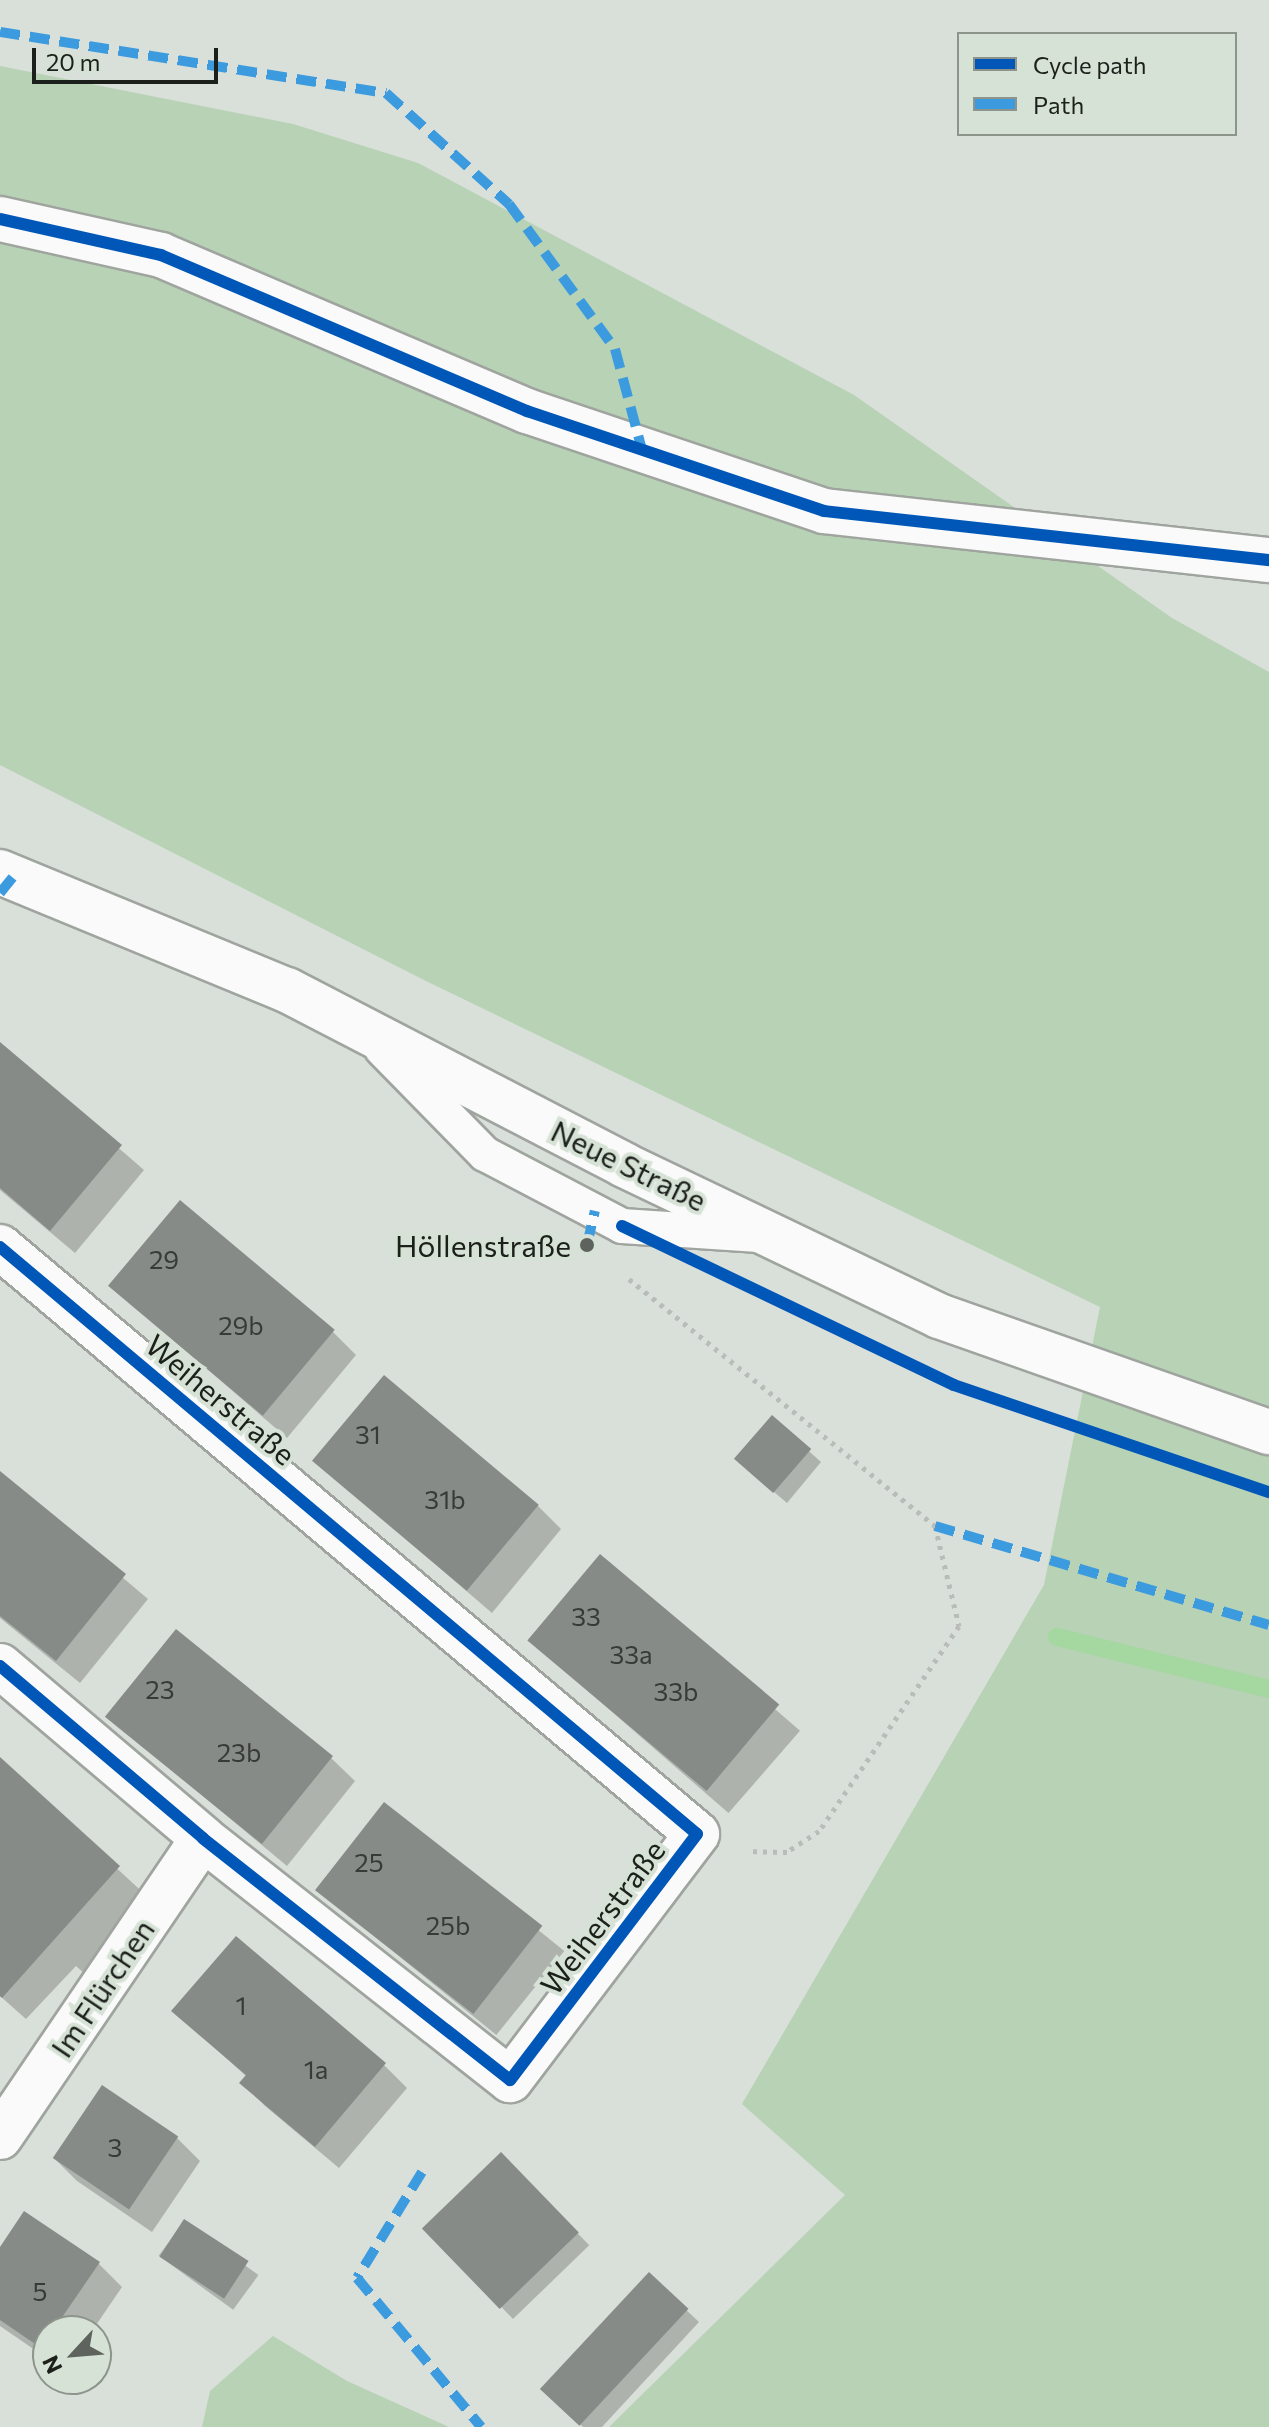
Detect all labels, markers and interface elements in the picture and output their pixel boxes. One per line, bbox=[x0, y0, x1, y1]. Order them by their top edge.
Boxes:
scale bar bbox=[36, 32, 222, 82]
legend bbox=[957, 32, 1237, 136]
text: 20 m bbox=[46, 47, 100, 76]
text: Cycle path bbox=[1033, 50, 1147, 79]
text: Path bbox=[1033, 90, 1084, 119]
street label: Neue Straße bbox=[546, 1112, 712, 1218]
place label: Höllenstraße bbox=[395, 1227, 571, 1263]
marker: Höllenstraße bbox=[578, 1236, 596, 1254]
house number: 29 bbox=[149, 1243, 179, 1275]
house number: 29b bbox=[218, 1309, 264, 1341]
street label: Weiherstraße bbox=[139, 1326, 303, 1472]
house number: 31 bbox=[355, 1418, 381, 1450]
house number: 31b bbox=[424, 1483, 466, 1515]
house number: 33 bbox=[571, 1600, 601, 1632]
house number: 33a bbox=[609, 1638, 653, 1670]
house number: 23 bbox=[145, 1673, 175, 1705]
house number: 33b bbox=[654, 1675, 698, 1707]
house number: 23b bbox=[217, 1736, 261, 1768]
street label: Weiherstraße bbox=[532, 1833, 672, 2001]
house number: 25 bbox=[354, 1846, 384, 1878]
house number: 25b bbox=[426, 1909, 470, 1941]
street label: Im Flürchen bbox=[43, 1912, 161, 2064]
house number: 1 bbox=[235, 1989, 247, 2021]
house number: 1a bbox=[304, 2053, 328, 2085]
house number: 3 bbox=[108, 2131, 122, 2163]
house number: 5 bbox=[33, 2275, 47, 2307]
north arrow bbox=[32, 2315, 112, 2395]
text: N bbox=[36, 2352, 68, 2378]

